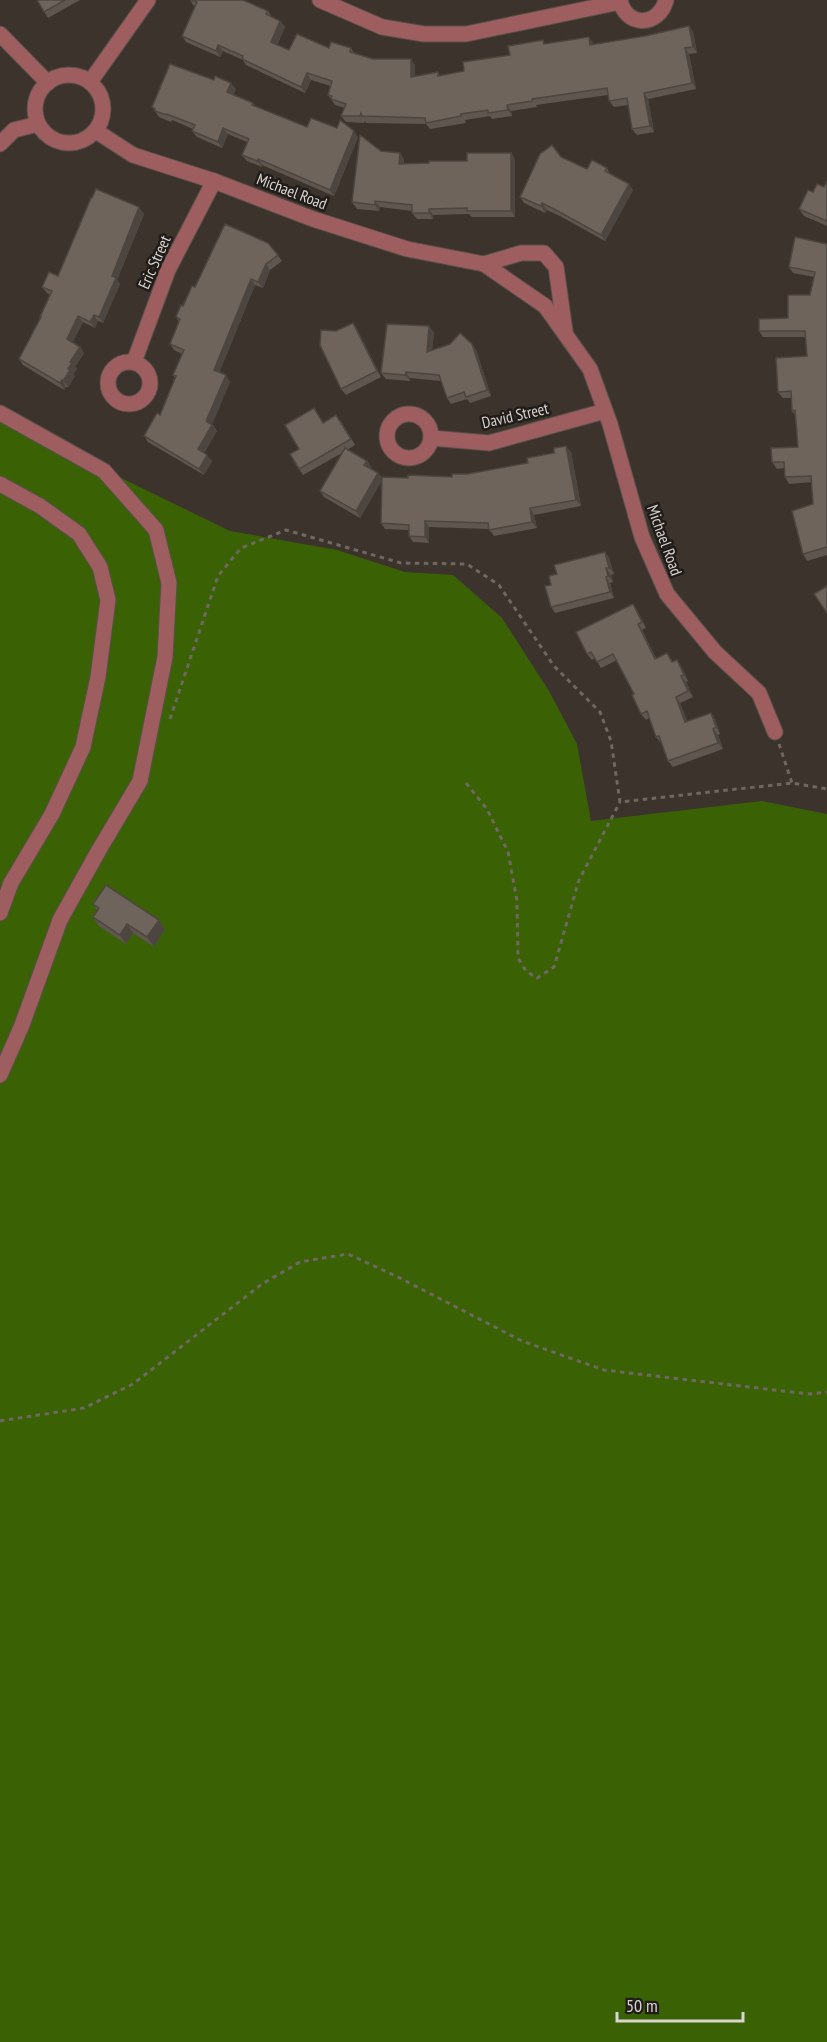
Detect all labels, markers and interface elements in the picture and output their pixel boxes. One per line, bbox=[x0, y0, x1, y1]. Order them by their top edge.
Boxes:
street label: Michael Road bbox=[254, 168, 330, 214]
street label: Eric Street bbox=[133, 232, 175, 292]
street label: David Street bbox=[480, 397, 551, 432]
street label: Michael Road bbox=[643, 502, 687, 578]
scale bar bbox=[617, 1985, 743, 2023]
text: 50 m bbox=[626, 1994, 658, 2017]

